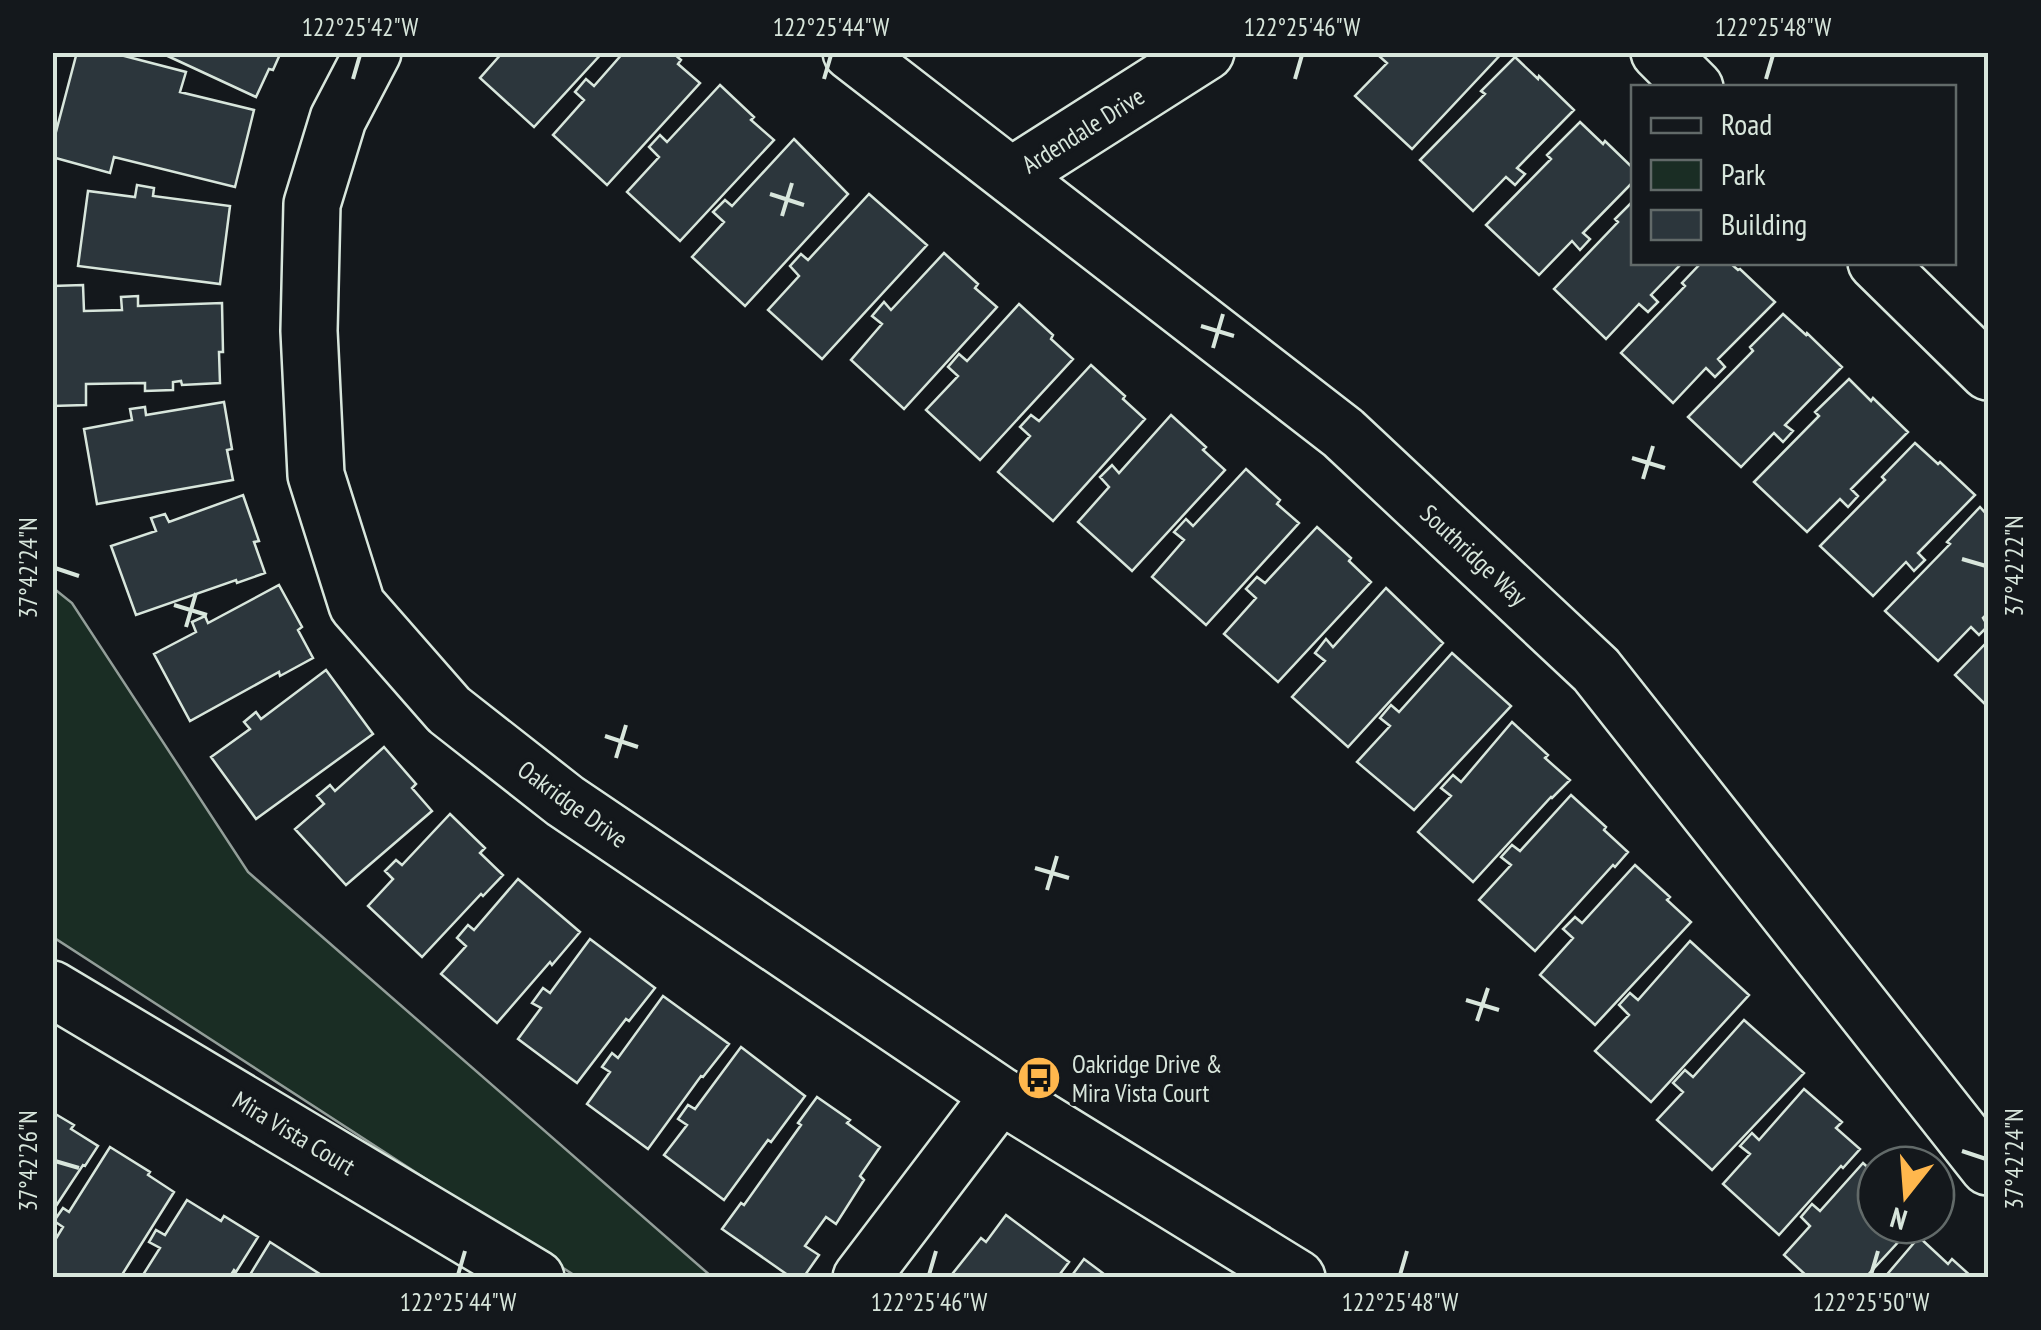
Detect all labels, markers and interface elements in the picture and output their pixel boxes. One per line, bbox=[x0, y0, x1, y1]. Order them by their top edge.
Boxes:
text: 122°25'42"W bbox=[302, 11, 418, 43]
text: 122°25'44"W bbox=[773, 11, 889, 43]
text: 122°25'46"W bbox=[1244, 11, 1360, 43]
text: 122°25'48"W bbox=[1715, 11, 1831, 43]
street label: Ardendale Drive bbox=[1016, 80, 1150, 180]
legend bbox=[1631, 85, 1956, 265]
text: Road bbox=[1721, 104, 1772, 143]
text: Park bbox=[1721, 154, 1766, 193]
text: Building bbox=[1721, 204, 1807, 243]
street label: Southridge Way bbox=[1414, 497, 1535, 613]
text: 37°42'22"N bbox=[1998, 515, 2030, 617]
text: 37°42'24"N bbox=[12, 517, 44, 619]
street label: Oakridge Drive bbox=[512, 753, 634, 855]
place label: Oakridge Drive & Mira Vista Court bbox=[1072, 1048, 1222, 1109]
bus stop icon: Oakridge Drive & Mira Vista Court bbox=[1016, 1055, 1062, 1101]
street label: Mira Vista Court bbox=[227, 1084, 361, 1182]
text: 37°42'24"N bbox=[1998, 1108, 2030, 1210]
text: 37°42'26"N bbox=[12, 1110, 44, 1212]
north arrow bbox=[1856, 1145, 1956, 1245]
text: N bbox=[1886, 1199, 1911, 1239]
text: 122°25'44"W bbox=[400, 1286, 516, 1318]
text: 122°25'46"W bbox=[871, 1286, 987, 1318]
text: 122°25'48"W bbox=[1342, 1286, 1458, 1318]
text: 122°25'50"W bbox=[1813, 1286, 1929, 1318]

